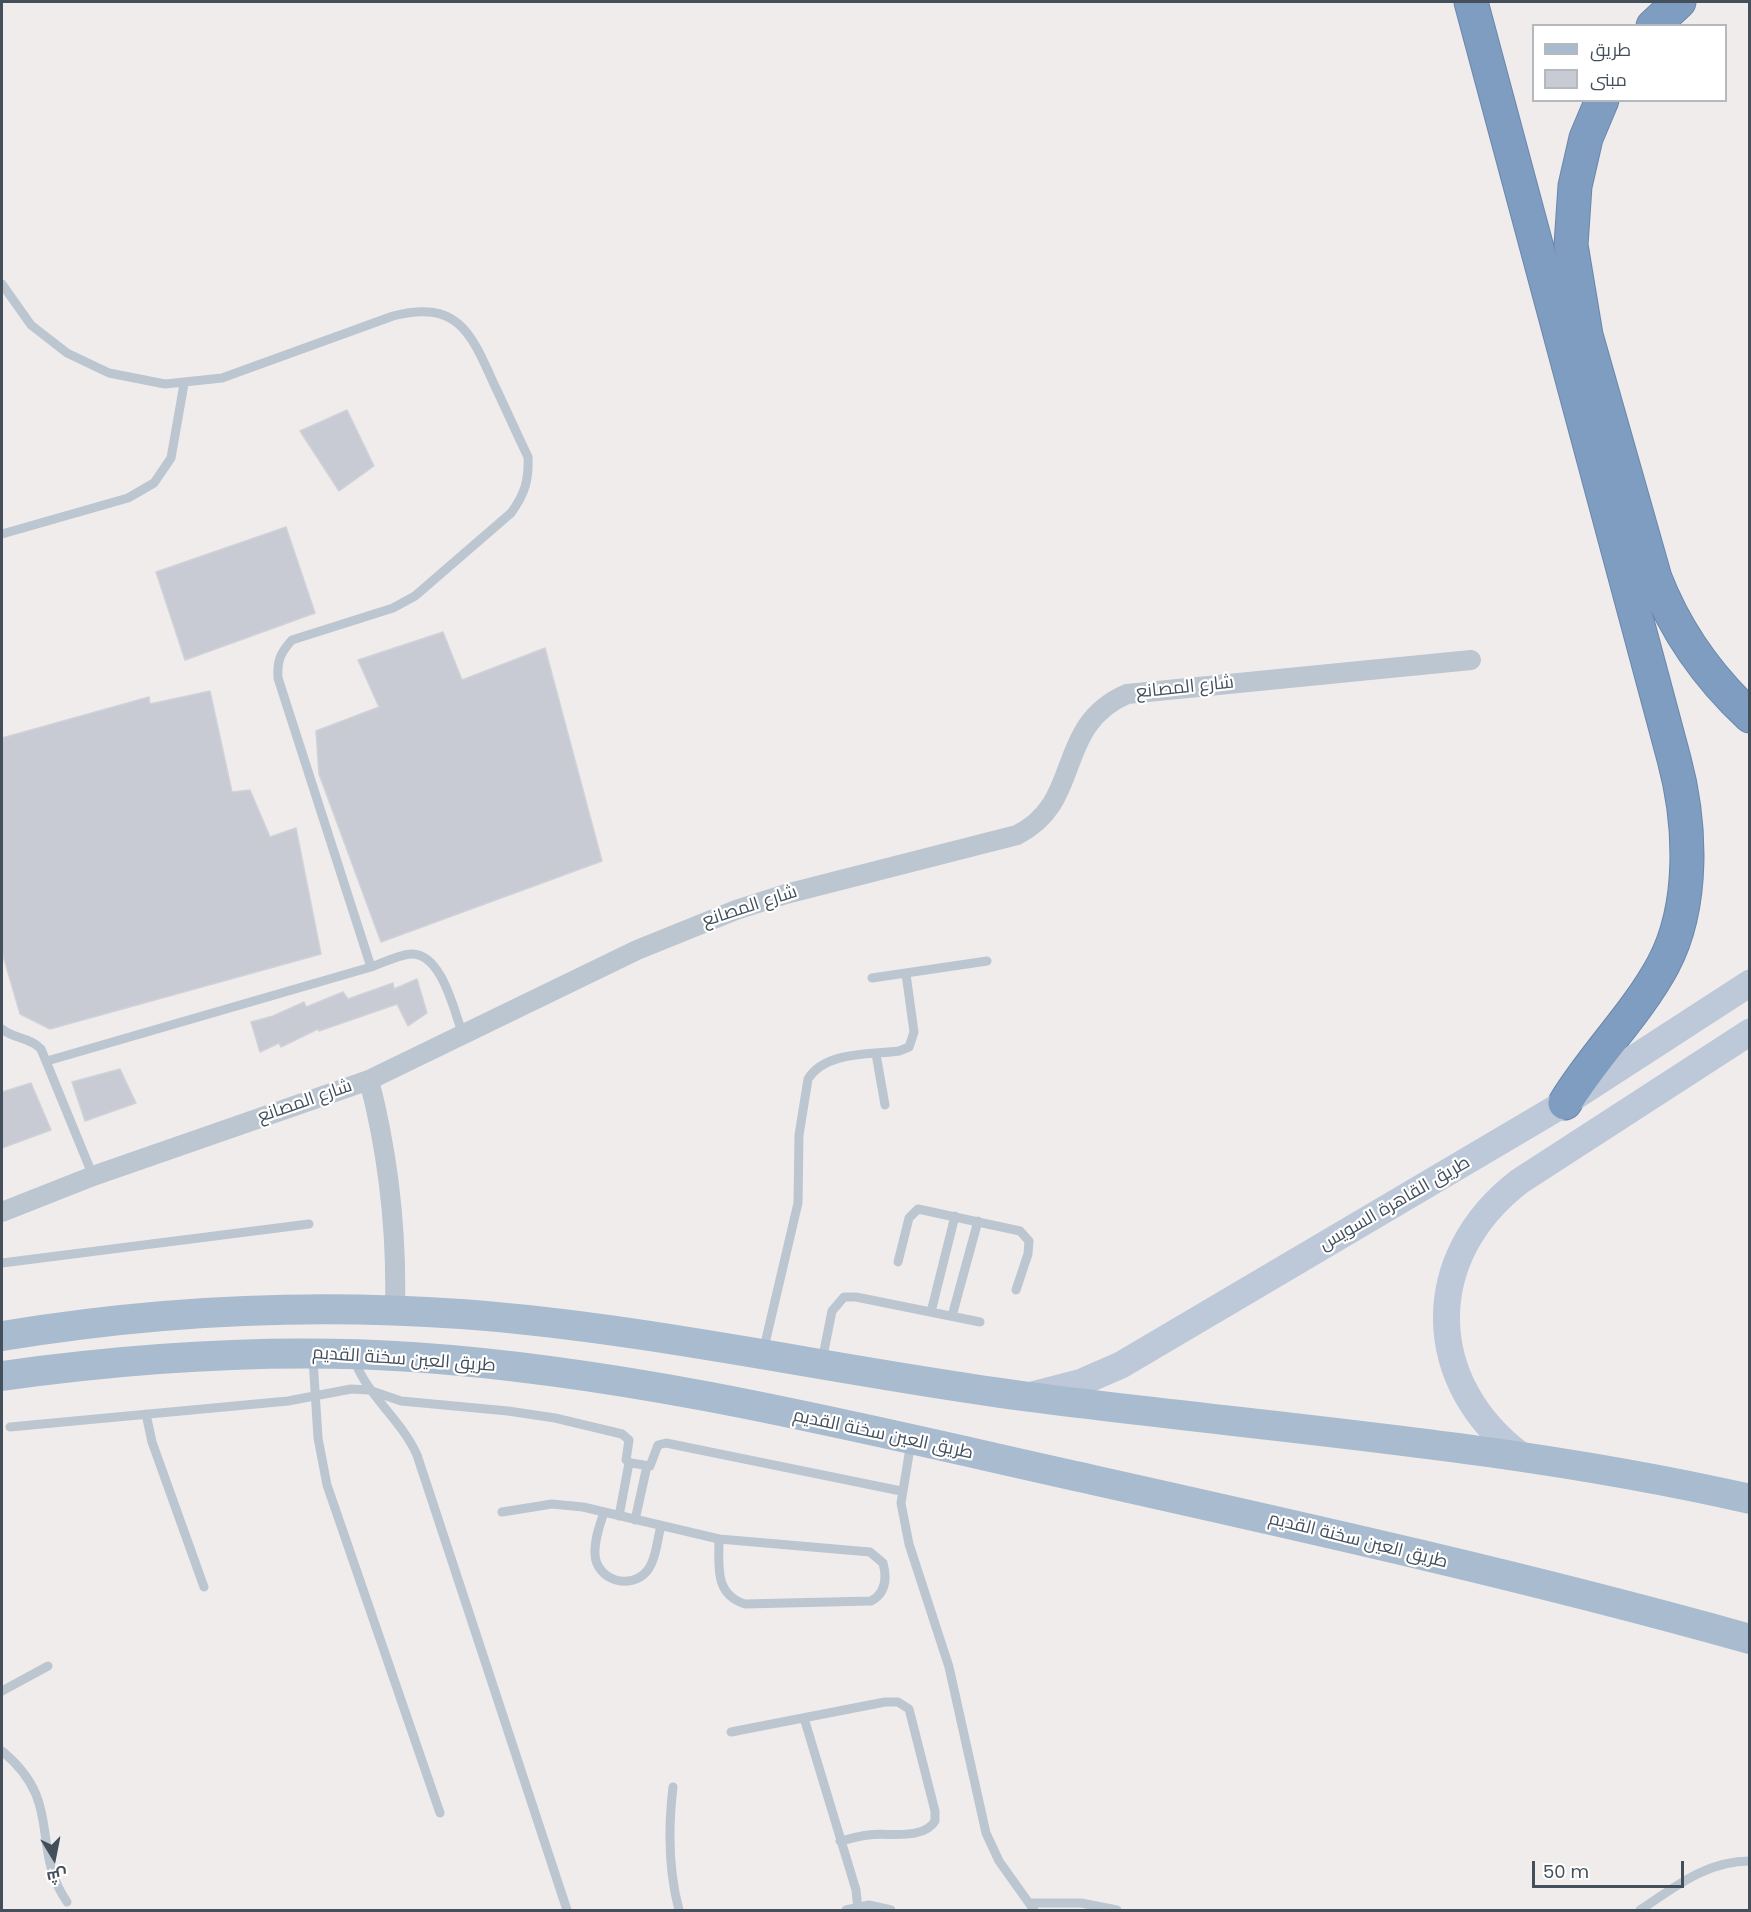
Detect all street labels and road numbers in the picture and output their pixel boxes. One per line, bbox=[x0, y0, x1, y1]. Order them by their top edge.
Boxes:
street label: شارع المصانع bbox=[1135, 672, 1235, 704]
street label: شارع المصانع bbox=[700, 882, 800, 932]
street label: شارع المصانع bbox=[255, 1076, 355, 1128]
street label: طريق القاهرة السويس bbox=[1316, 1152, 1474, 1256]
street label: طريق العين سخنة القديم bbox=[312, 1343, 496, 1377]
street label: طريق العين سخنة القديم bbox=[791, 1405, 975, 1465]
street label: طريق العين سخنة القديم bbox=[1266, 1508, 1450, 1574]

